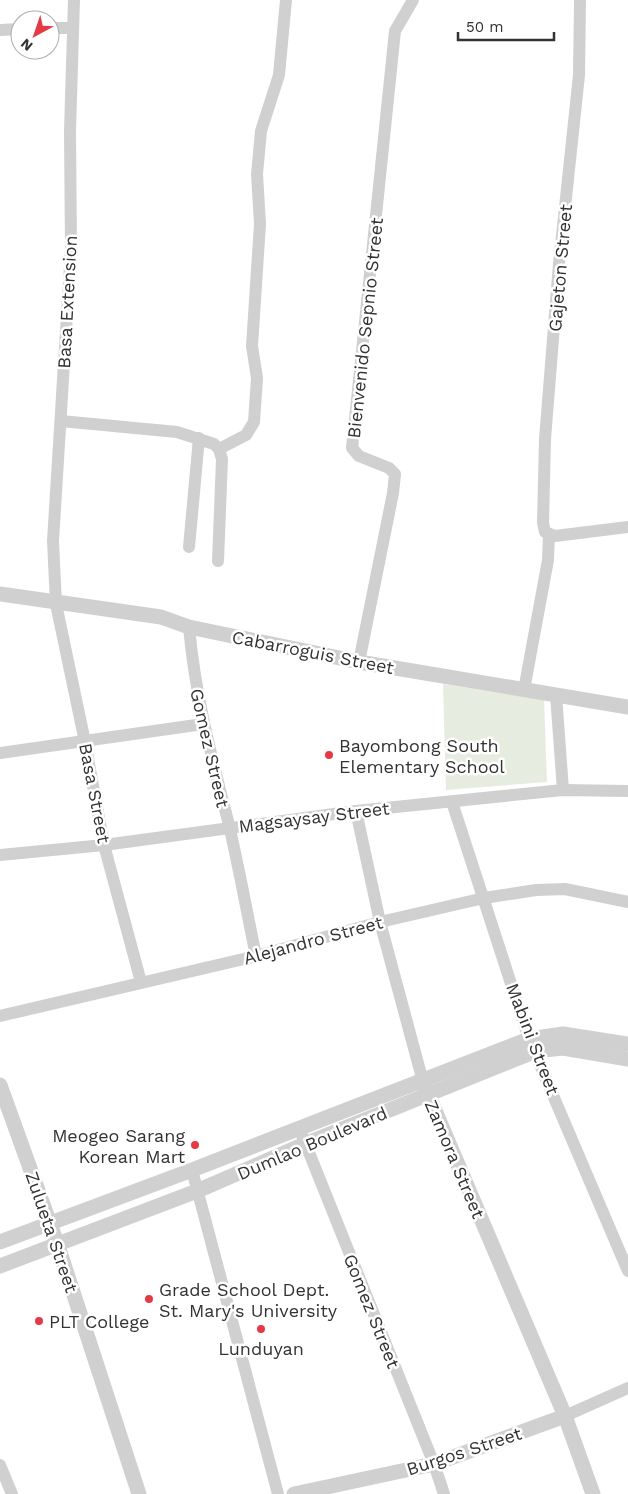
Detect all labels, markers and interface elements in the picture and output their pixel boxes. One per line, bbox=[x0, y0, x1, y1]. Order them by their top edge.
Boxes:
north arrow bbox=[10, 10, 60, 60]
scale bar bbox=[458, 10, 554, 42]
text: 50 m bbox=[466, 18, 503, 36]
text: N bbox=[18, 35, 36, 54]
street label: Gajeton Street bbox=[544, 203, 576, 333]
street label: Bienvenido Sepnio Street bbox=[343, 216, 387, 439]
street label: Basa Extension bbox=[53, 235, 81, 369]
street label: Cabarroguis Street bbox=[230, 626, 396, 678]
street label: Gomez Street bbox=[186, 687, 234, 810]
place label: Bayombong South Elementary School bbox=[339, 735, 505, 777]
street label: Basa Street bbox=[75, 741, 115, 845]
marker: Bayombong South Elementary School bbox=[323, 749, 335, 761]
street label: Magsaysay Street bbox=[238, 797, 391, 837]
street label: Alejandro Street bbox=[241, 911, 385, 969]
street label: Mabini Street bbox=[502, 980, 564, 1098]
street label: Zamora Street bbox=[421, 1097, 490, 1222]
street label: Dumlao Boulevard bbox=[234, 1102, 390, 1184]
place label: Meogeo Sarang Korean Mart bbox=[52, 1125, 185, 1167]
marker: Meogeo Sarang Korean Mart bbox=[189, 1139, 201, 1151]
street label: Zulueta Street bbox=[21, 1169, 83, 1296]
street label: Gomez Street bbox=[340, 1251, 405, 1372]
place label: Grade School Dept. St. Mary's University bbox=[159, 1279, 338, 1321]
marker: Grade School Dept. St. Mary's University bbox=[143, 1293, 155, 1305]
place label: PLT College bbox=[49, 1311, 149, 1332]
marker: PLT College bbox=[33, 1315, 45, 1327]
marker: Lunduyan bbox=[255, 1323, 267, 1335]
place label: Lunduyan bbox=[218, 1338, 304, 1359]
street label: Burgos Street bbox=[404, 1422, 525, 1480]

